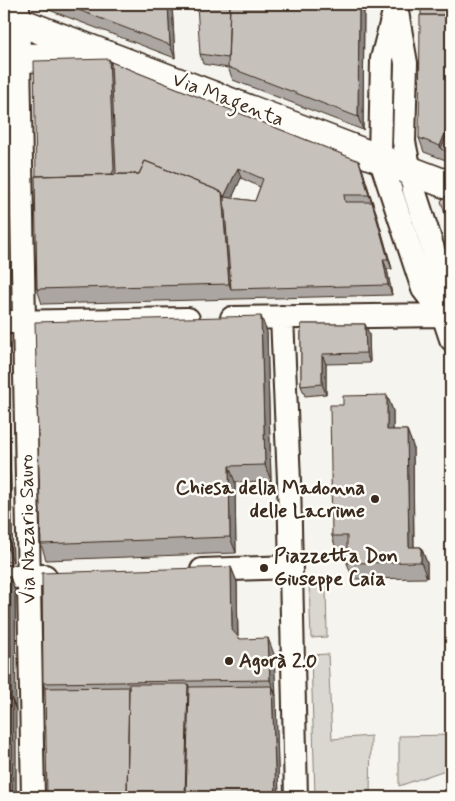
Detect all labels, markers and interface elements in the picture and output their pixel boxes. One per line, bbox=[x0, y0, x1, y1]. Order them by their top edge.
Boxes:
street label: Via Magenta bbox=[168, 66, 288, 136]
street label: Via Nazario Sauro bbox=[13, 454, 43, 604]
place label: Chiesa della Madonna delle Lacrime bbox=[175, 475, 365, 525]
marker: Chiesa della Madonna delle Lacrime bbox=[369, 493, 381, 505]
place label: Piazzetta Don Giuseppe Caia bbox=[274, 543, 398, 593]
marker: Piazzetta Don Giuseppe Caia bbox=[258, 562, 270, 574]
place label: Agorà 2.0 bbox=[239, 648, 317, 675]
marker: Agorà 2.0 bbox=[223, 655, 235, 667]

